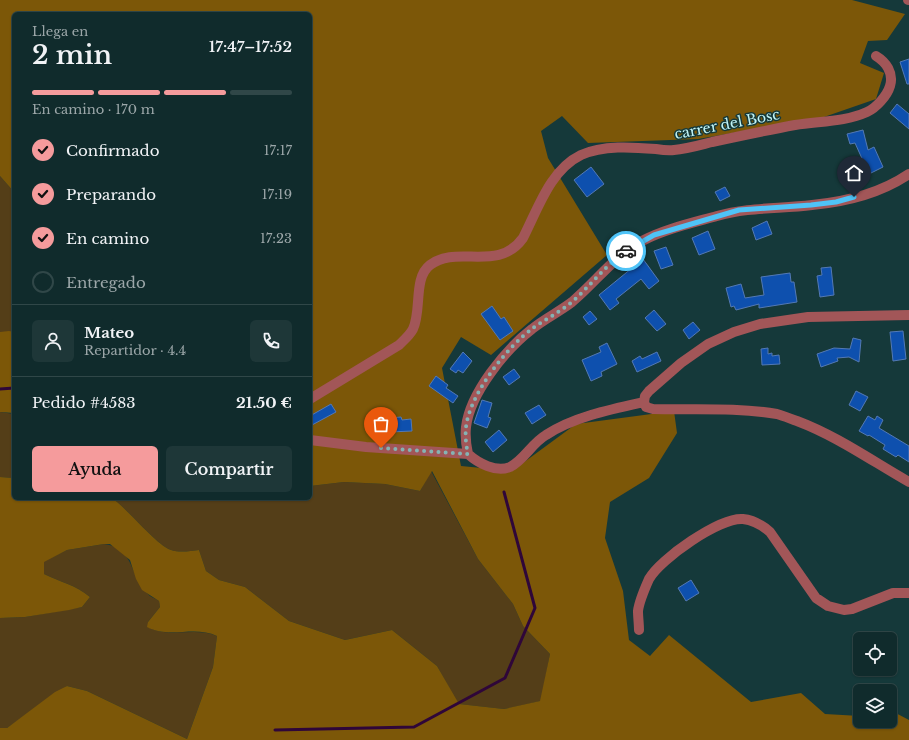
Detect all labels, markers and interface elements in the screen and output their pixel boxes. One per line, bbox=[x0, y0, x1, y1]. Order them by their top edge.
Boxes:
text: Llega en bbox=[32, 23, 88, 40]
text: 17:47–17:52 bbox=[209, 37, 292, 56]
text: 2 min bbox=[32, 39, 112, 71]
text: En camino · 170 m bbox=[32, 101, 155, 118]
street label: carrer del Bosc bbox=[673, 105, 782, 143]
icon: check bbox=[32, 139, 54, 161]
text: Confirmado bbox=[66, 141, 159, 160]
text: 17:17 bbox=[264, 142, 292, 159]
pin bbox=[837, 156, 871, 197]
icon: home bbox=[843, 162, 865, 184]
icon: check bbox=[32, 183, 54, 205]
text: Preparando bbox=[66, 185, 156, 204]
text: 17:19 bbox=[262, 186, 292, 203]
icon: check bbox=[32, 227, 54, 249]
text: En camino bbox=[66, 229, 149, 248]
text: 17:23 bbox=[260, 230, 292, 247]
courier bbox=[606, 231, 646, 271]
icon: car bbox=[615, 240, 637, 262]
text: Entregado bbox=[66, 273, 146, 292]
button: person bbox=[32, 320, 74, 362]
button: phone bbox=[250, 320, 292, 362]
text: Mateo bbox=[84, 323, 134, 342]
text: Repartidor · 4.4 bbox=[84, 342, 186, 359]
text: Pedido #4583 bbox=[32, 393, 136, 412]
text: 21.50 € bbox=[236, 393, 292, 412]
pin bbox=[364, 407, 398, 448]
icon: bag bbox=[370, 413, 392, 435]
button: Ayuda bbox=[32, 446, 158, 492]
button: Compartir bbox=[166, 446, 292, 492]
map controls bbox=[853, 632, 897, 728]
button: locate bbox=[853, 632, 897, 676]
button: layers bbox=[853, 684, 897, 728]

